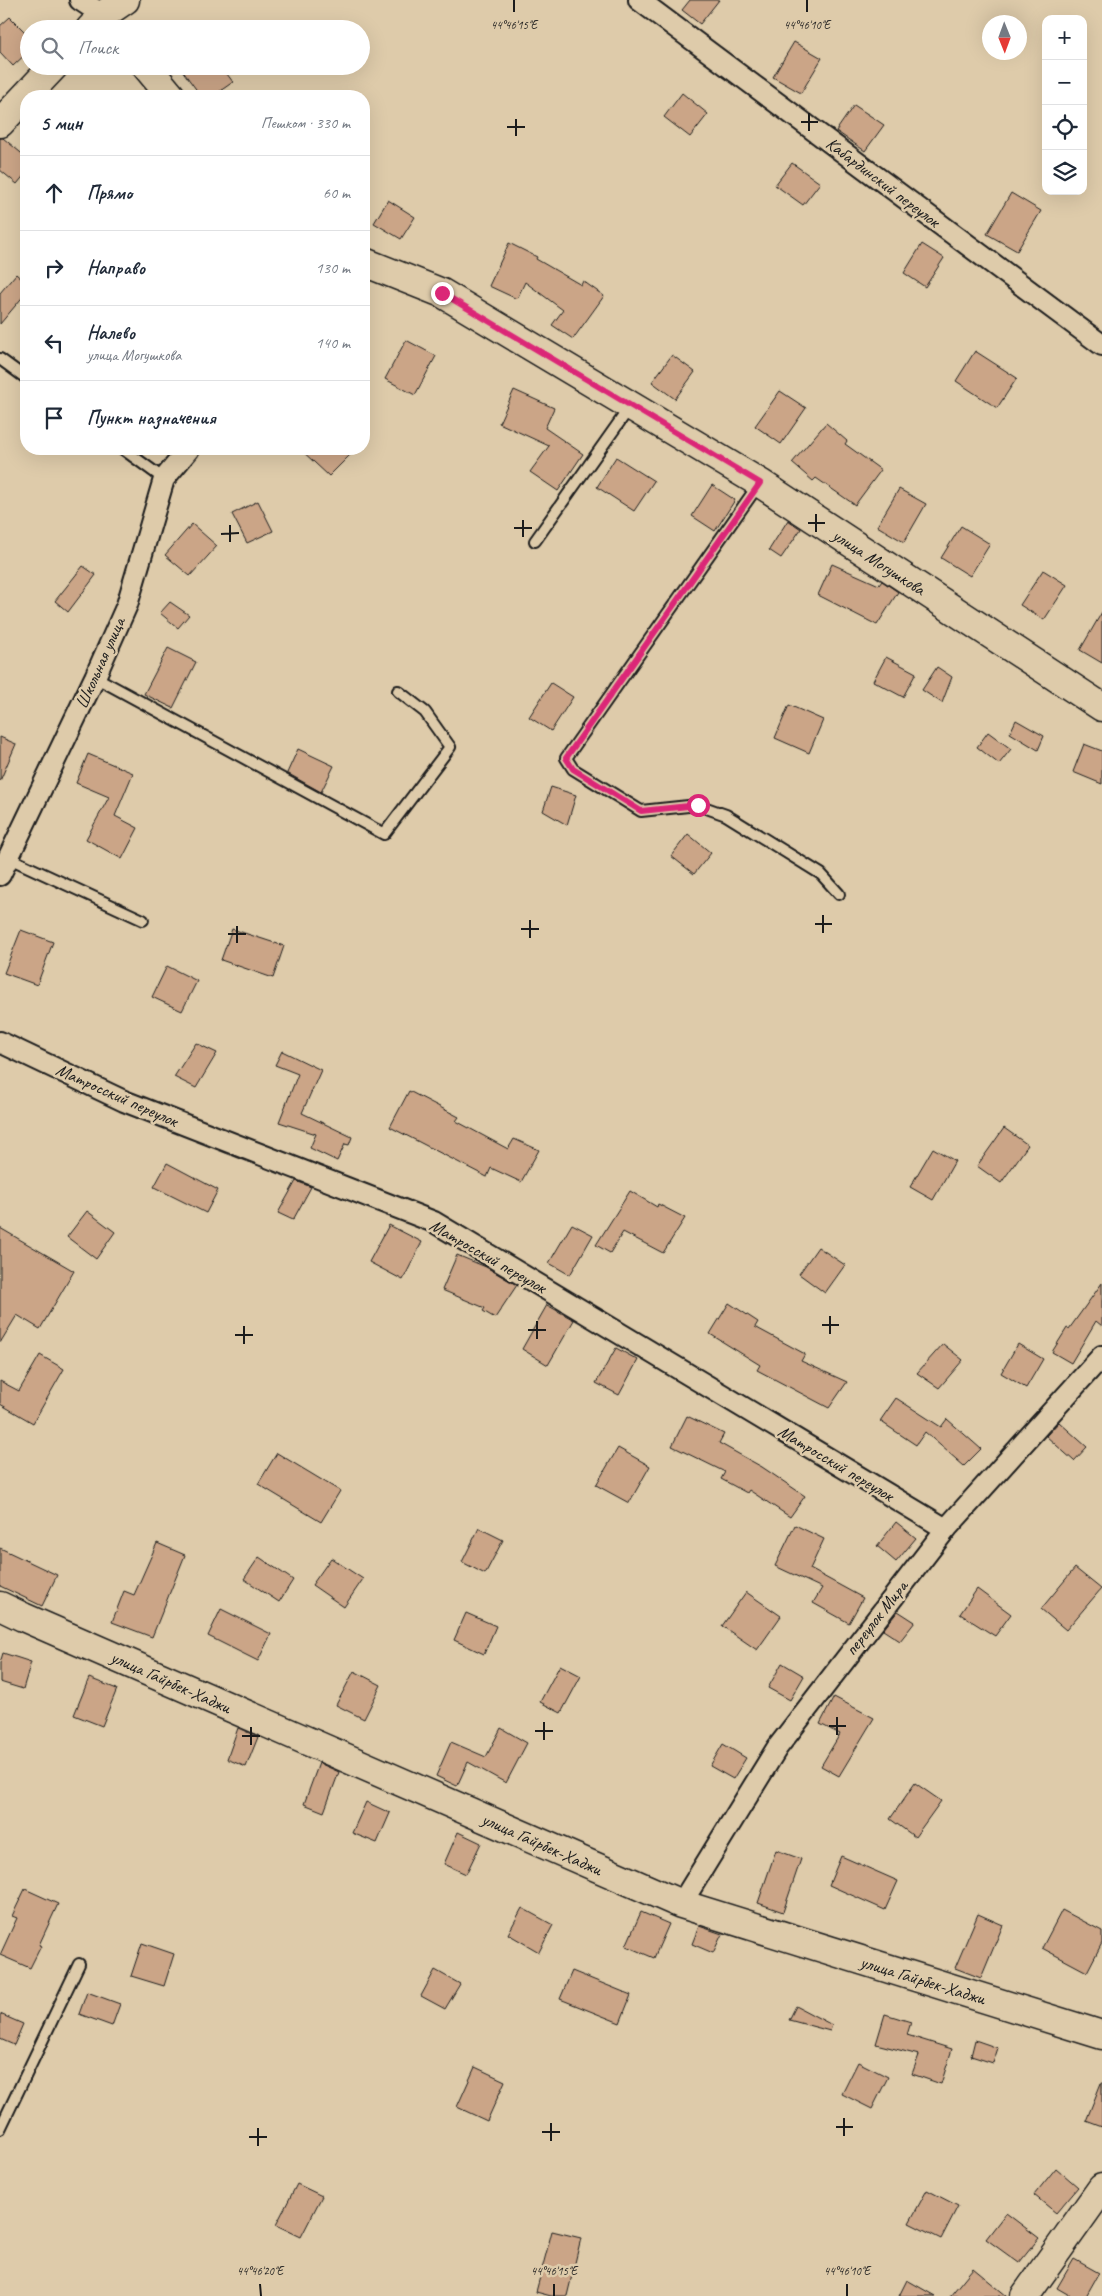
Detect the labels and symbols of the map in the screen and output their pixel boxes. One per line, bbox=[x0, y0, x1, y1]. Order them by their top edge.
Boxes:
north arrow bbox=[982, 15, 1027, 60]
text: 44°46'15"E bbox=[491, 17, 539, 33]
text: 44°46'10"E bbox=[784, 17, 832, 33]
street label: Кабардинский переулок bbox=[822, 132, 946, 233]
route end bbox=[431, 282, 454, 305]
street label: улица Могушкова bbox=[828, 523, 930, 601]
street label: Школьная улица bbox=[70, 613, 130, 712]
route start bbox=[687, 794, 710, 817]
street label: Матросский переулок bbox=[53, 1058, 183, 1133]
street label: Матросский переулок bbox=[426, 1214, 552, 1299]
street label: Матросский переулок bbox=[774, 1420, 900, 1507]
street label: переулок Мира bbox=[840, 1575, 913, 1660]
street label: улица Гайрбек-Хаджи bbox=[107, 1645, 235, 1719]
street label: улица Гайрбек-Хаджи bbox=[478, 1807, 606, 1881]
street label: улица Гайрбек-Хаджи bbox=[857, 1950, 989, 2010]
text: 44°46'20"E bbox=[237, 2263, 285, 2279]
text: 44°46'15"E bbox=[531, 2263, 579, 2279]
text: 44°46'10"E bbox=[824, 2263, 872, 2279]

